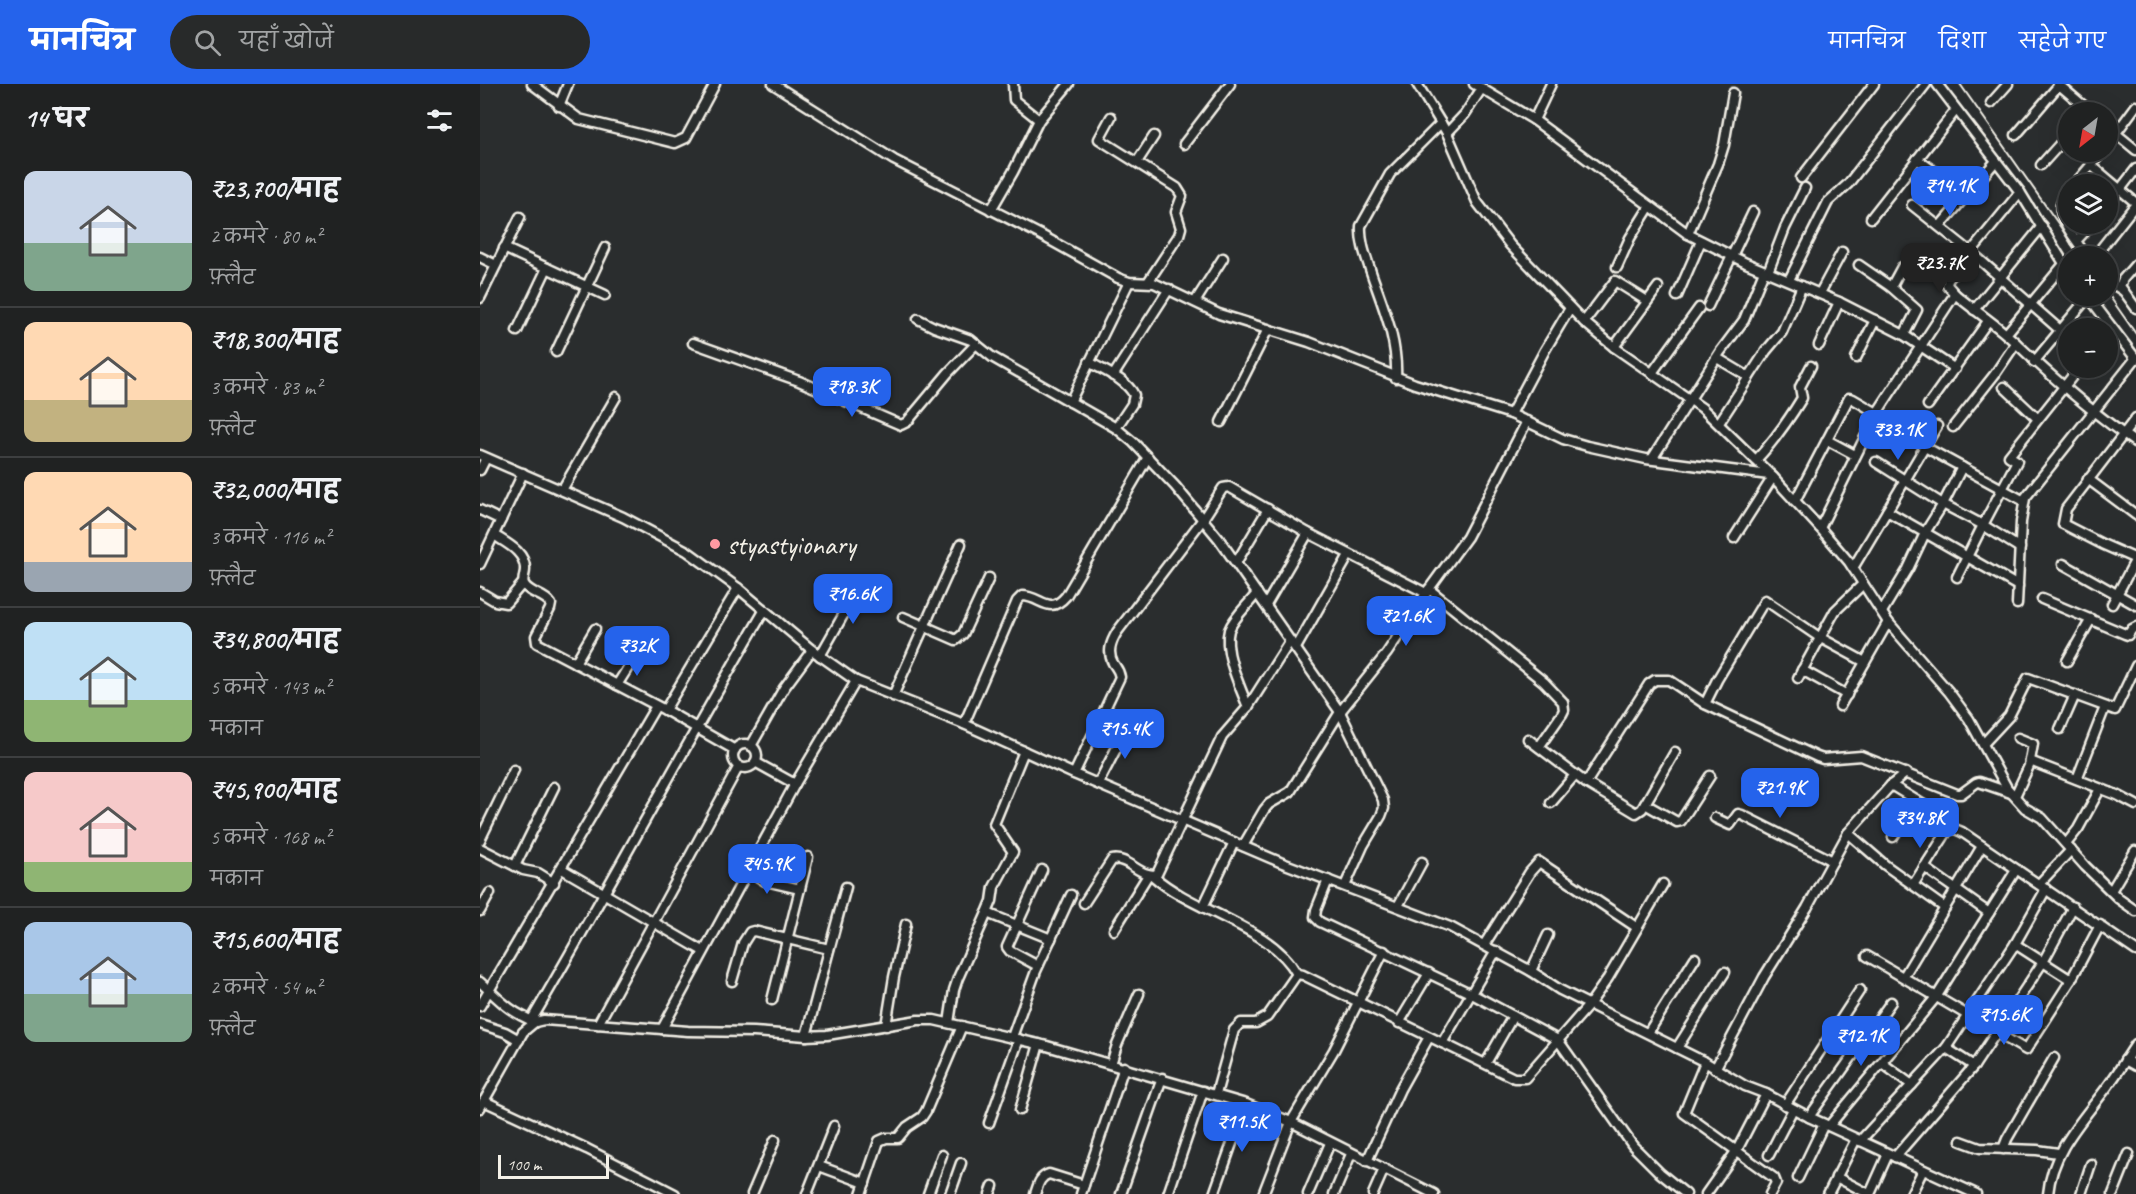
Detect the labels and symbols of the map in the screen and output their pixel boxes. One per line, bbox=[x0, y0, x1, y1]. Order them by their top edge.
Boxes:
north arrow bbox=[2058, 102, 2118, 162]
pin: ₹14.1K bbox=[1901, 166, 1999, 217]
pin: ₹23.7K bbox=[1891, 243, 1989, 294]
pin: ₹18.3K bbox=[803, 367, 901, 418]
pin: ₹33.1K bbox=[1849, 410, 1947, 461]
place label: styastyionary bbox=[727, 527, 858, 562]
marker: styastyionary bbox=[708, 537, 722, 551]
pin: ₹16.6K bbox=[804, 574, 902, 625]
pin: ₹21.6K bbox=[1357, 596, 1455, 647]
pin: ₹32K bbox=[601, 626, 673, 677]
pin: ₹15.4K bbox=[1076, 709, 1174, 760]
pin: ₹21.9K bbox=[1731, 768, 1829, 819]
pin: ₹34.8K bbox=[1871, 798, 1969, 849]
pin: ₹45.9K bbox=[718, 844, 816, 895]
pin: ₹15.6K bbox=[1955, 995, 2053, 1046]
pin: ₹12.1K bbox=[1812, 1016, 1910, 1067]
pin: ₹11.5K bbox=[1193, 1102, 1291, 1153]
scale bar bbox=[498, 1152, 609, 1180]

